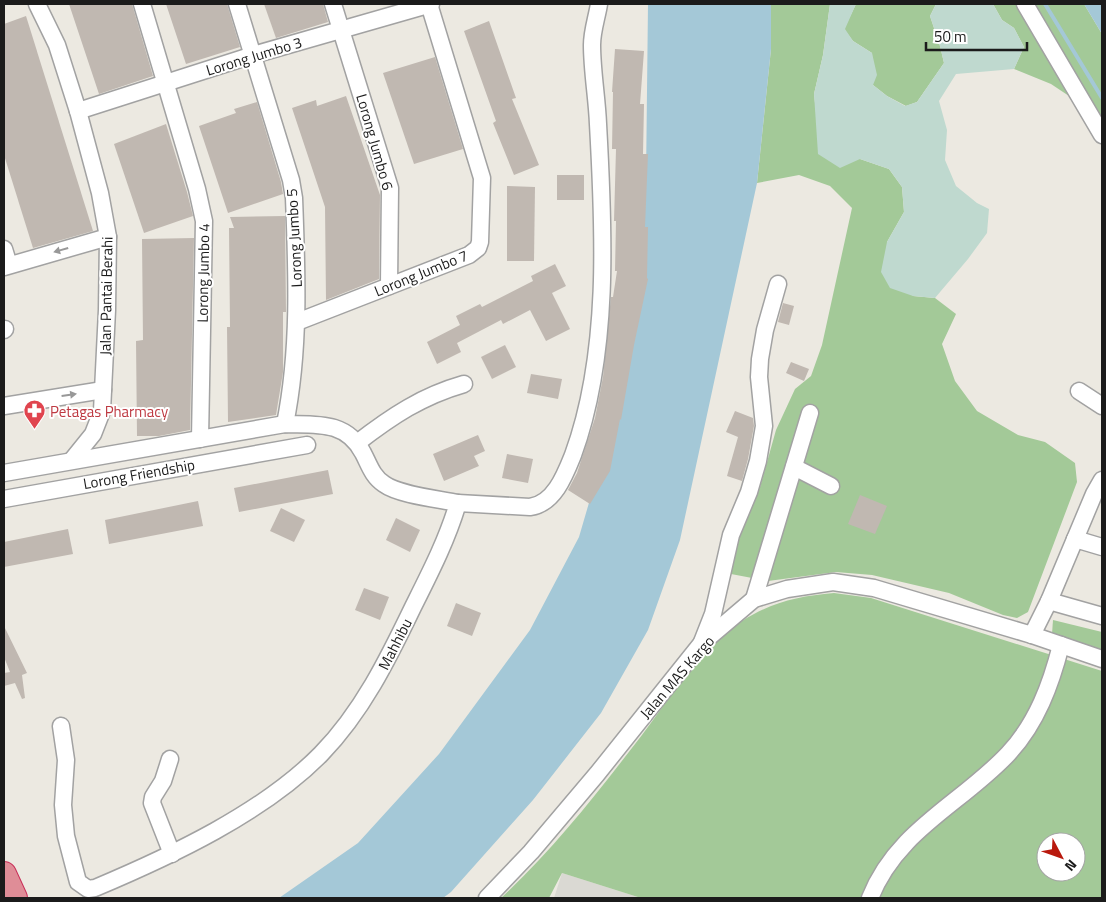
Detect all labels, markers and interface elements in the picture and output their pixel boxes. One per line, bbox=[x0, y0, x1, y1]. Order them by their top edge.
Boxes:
scale bar bbox=[926, 20, 1027, 52]
text: 50 m bbox=[934, 25, 967, 48]
street label: Lorong Jumbo 3 bbox=[203, 30, 305, 82]
street label: Lorong Jumbo 6 bbox=[350, 91, 400, 193]
street label: Lorong Jumbo 5 bbox=[280, 188, 308, 288]
street label: Lorong Jumbo 4 bbox=[191, 223, 215, 323]
street label: Jalan Pantai Berahi bbox=[93, 236, 119, 356]
street label: Lorong Jumbo 7 bbox=[371, 244, 471, 302]
one-way arrow bbox=[53, 247, 68, 255]
one-way arrow bbox=[61, 391, 77, 399]
pharmacy icon: Petagas Pharmacy bbox=[22, 399, 46, 430]
place label: Petagas Pharmacy bbox=[50, 400, 168, 423]
street label: Lorong Friendship bbox=[81, 453, 197, 495]
street label: Mahhibu bbox=[372, 614, 418, 674]
street label: Jalan MAS Kargo bbox=[634, 630, 720, 724]
north arrow bbox=[1036, 832, 1086, 882]
text: N bbox=[1060, 855, 1082, 876]

